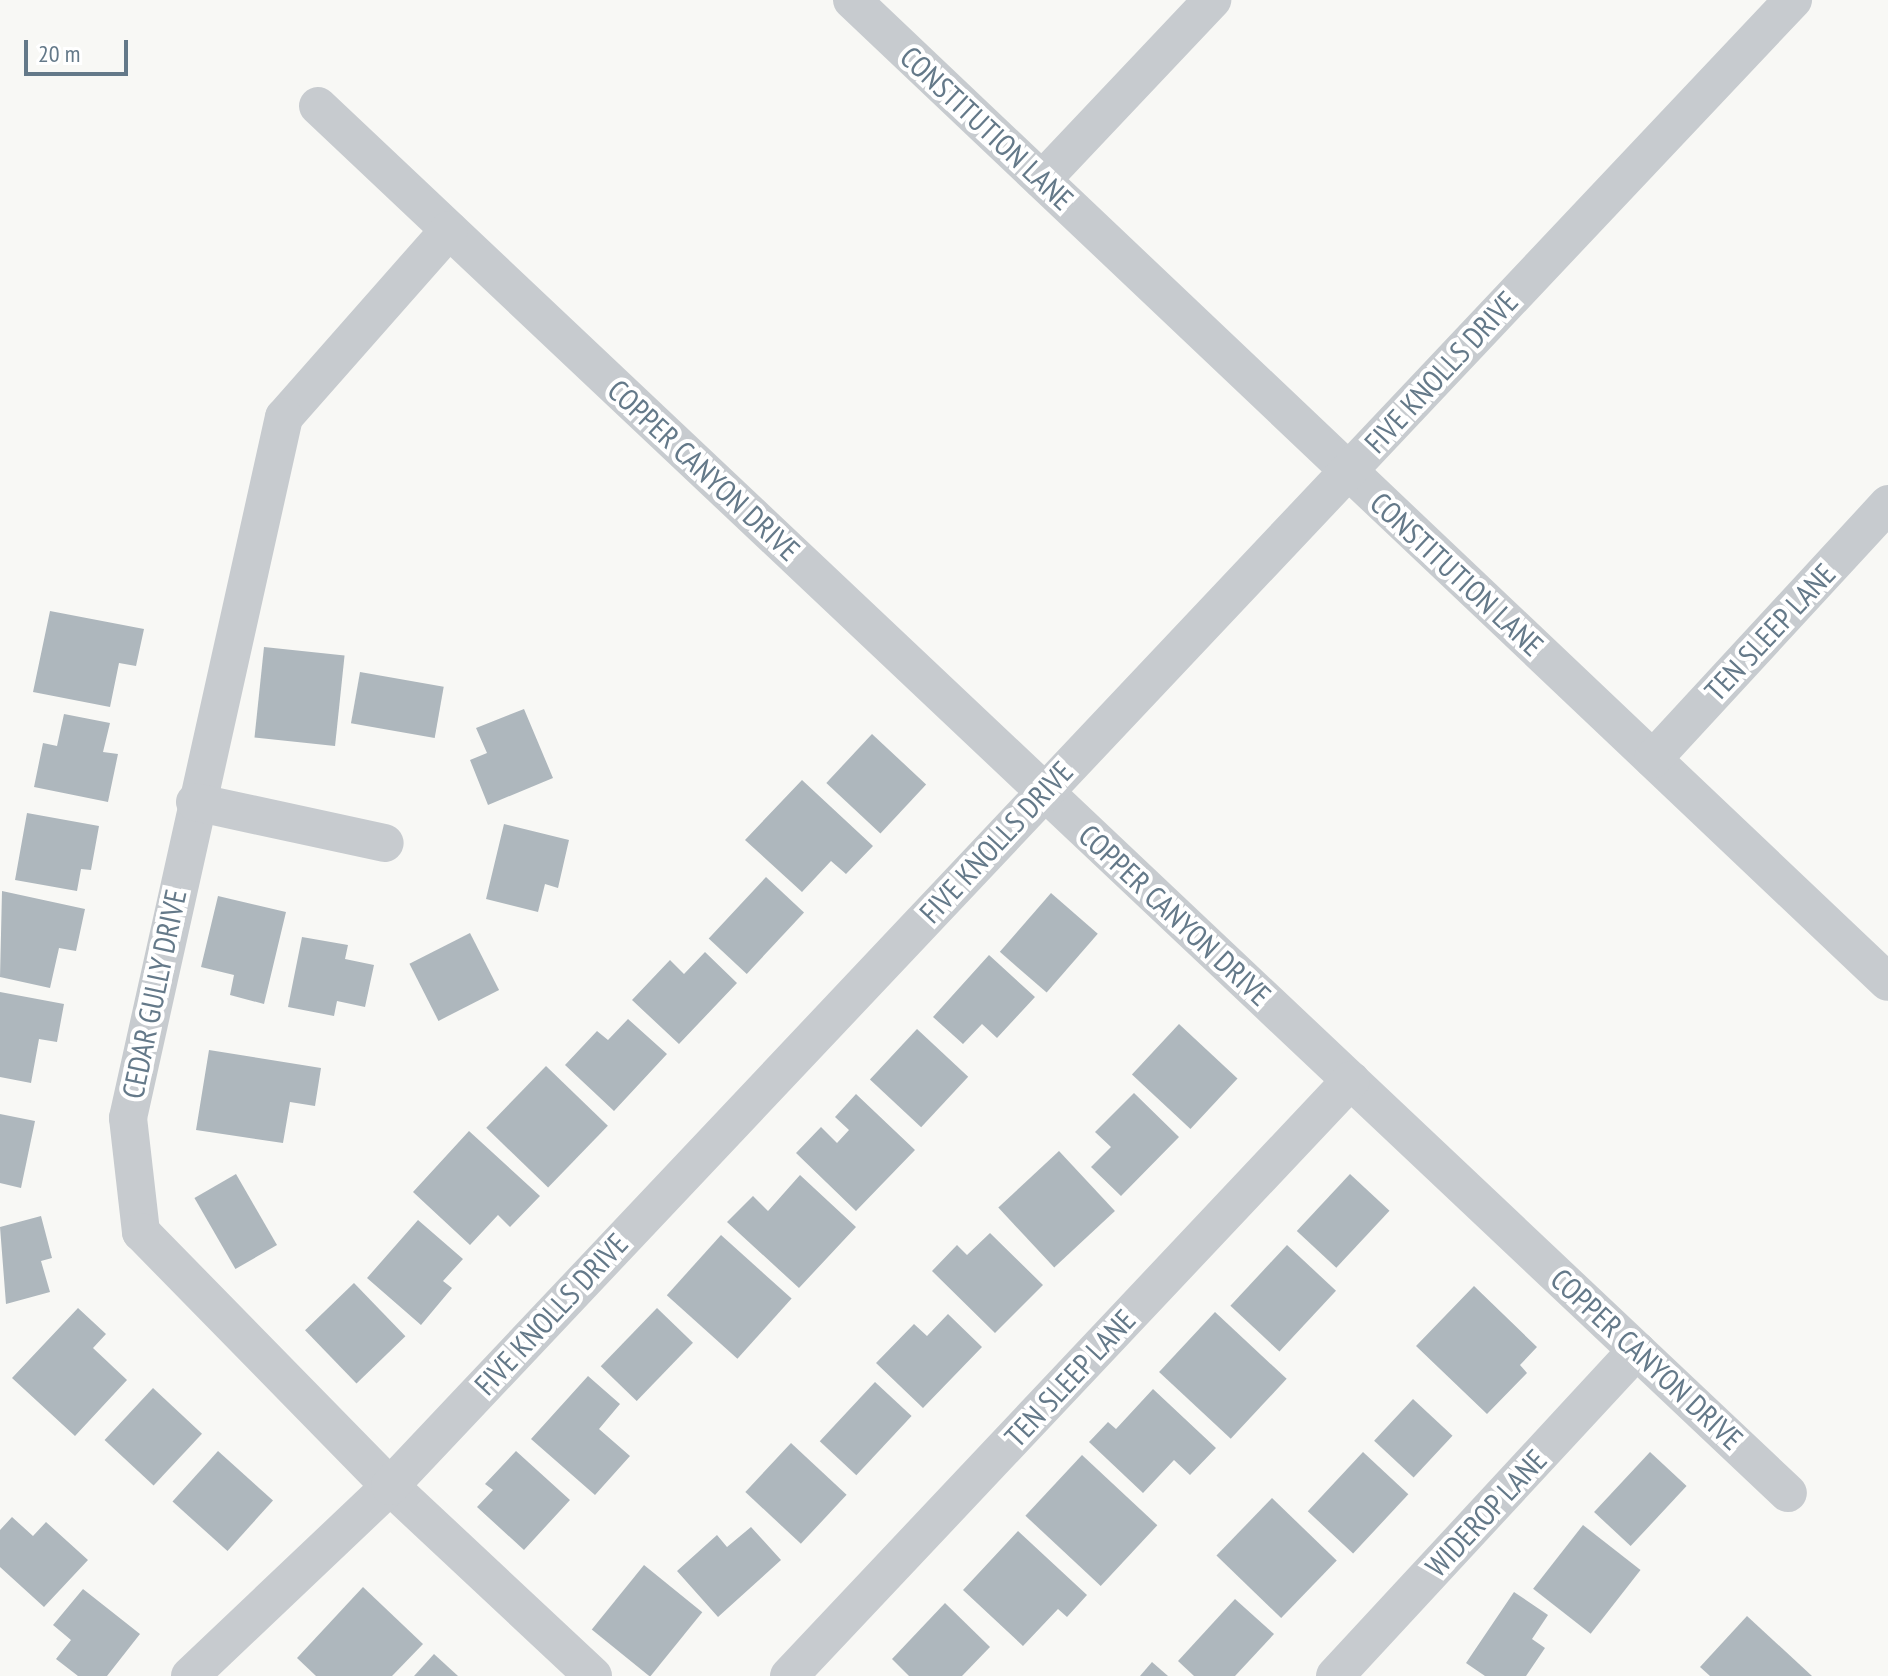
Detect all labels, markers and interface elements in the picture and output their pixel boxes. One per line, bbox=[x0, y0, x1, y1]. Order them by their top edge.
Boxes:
scale bar bbox=[28, 24, 132, 74]
text: 20 m bbox=[38, 38, 80, 69]
street label: CONSTITUTION LANE bbox=[893, 39, 1081, 217]
street label: FIVE KNOLLS DRIVE bbox=[1357, 284, 1525, 460]
street label: COPPER CANYON DRIVE bbox=[601, 372, 807, 568]
street label: CONSTITUTION LANE bbox=[1363, 485, 1551, 663]
street label: TEN SLEEP LANE bbox=[1697, 556, 1843, 708]
street label: FIVE KNOLLS DRIVE bbox=[912, 754, 1080, 930]
street label: COPPER CANYON DRIVE bbox=[1072, 817, 1278, 1013]
street label: CEDAR GULLY DRIVE bbox=[114, 886, 194, 1102]
street label: FIVE KNOLLS DRIVE bbox=[467, 1226, 635, 1402]
street label: COPPER CANYON DRIVE bbox=[1544, 1261, 1750, 1457]
street label: TEN SLEEP LANE bbox=[997, 1302, 1143, 1454]
street label: WIDEROP LANE bbox=[1418, 1442, 1554, 1584]

